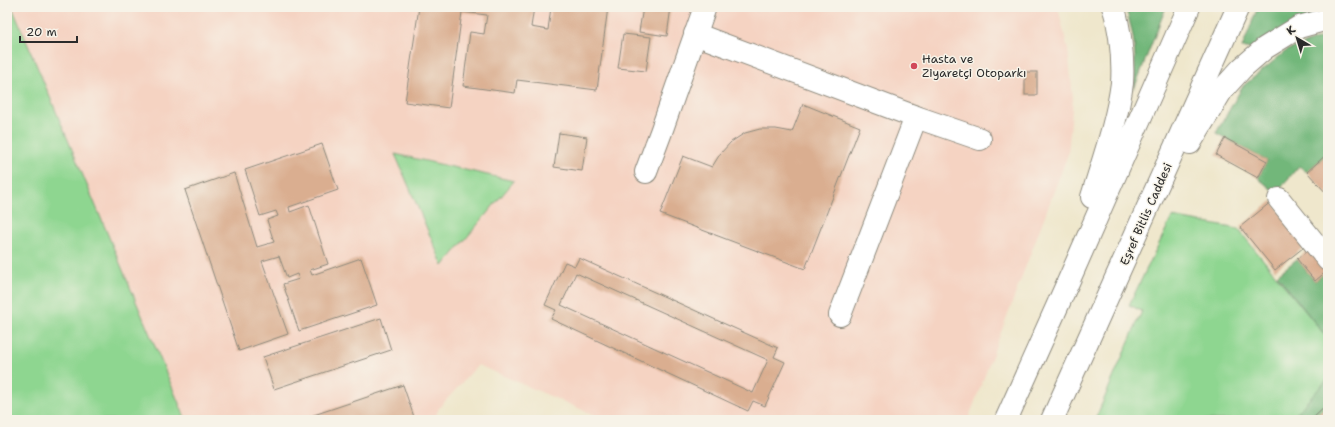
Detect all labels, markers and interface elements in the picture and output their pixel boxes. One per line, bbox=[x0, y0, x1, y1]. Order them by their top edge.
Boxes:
scale bar bbox=[20, 18, 77, 44]
north arrow bbox=[1277, 18, 1317, 58]
text: K bbox=[1284, 22, 1299, 39]
text: 20 m bbox=[26, 24, 57, 40]
place label: Hasta ve Ziyaretçi Otoparkı bbox=[922, 51, 1026, 81]
marker: Hasta ve Ziyaretçi Otoparkı bbox=[909, 61, 919, 71]
street label: Eşref Bitlis Caddesi bbox=[1116, 160, 1176, 268]

